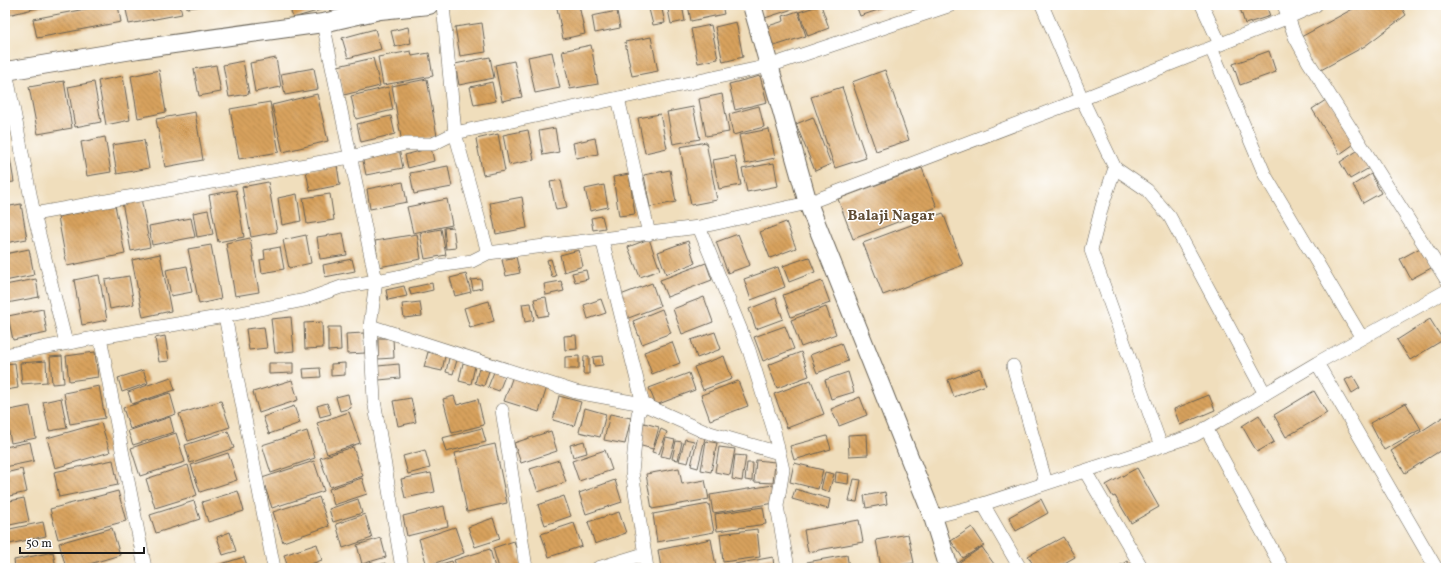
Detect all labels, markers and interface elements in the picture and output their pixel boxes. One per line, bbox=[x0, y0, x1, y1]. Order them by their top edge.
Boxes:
district label: Balaji Nagar bbox=[847, 206, 935, 227]
scale bar bbox=[20, 529, 144, 555]
text: 50 m bbox=[26, 536, 52, 552]

